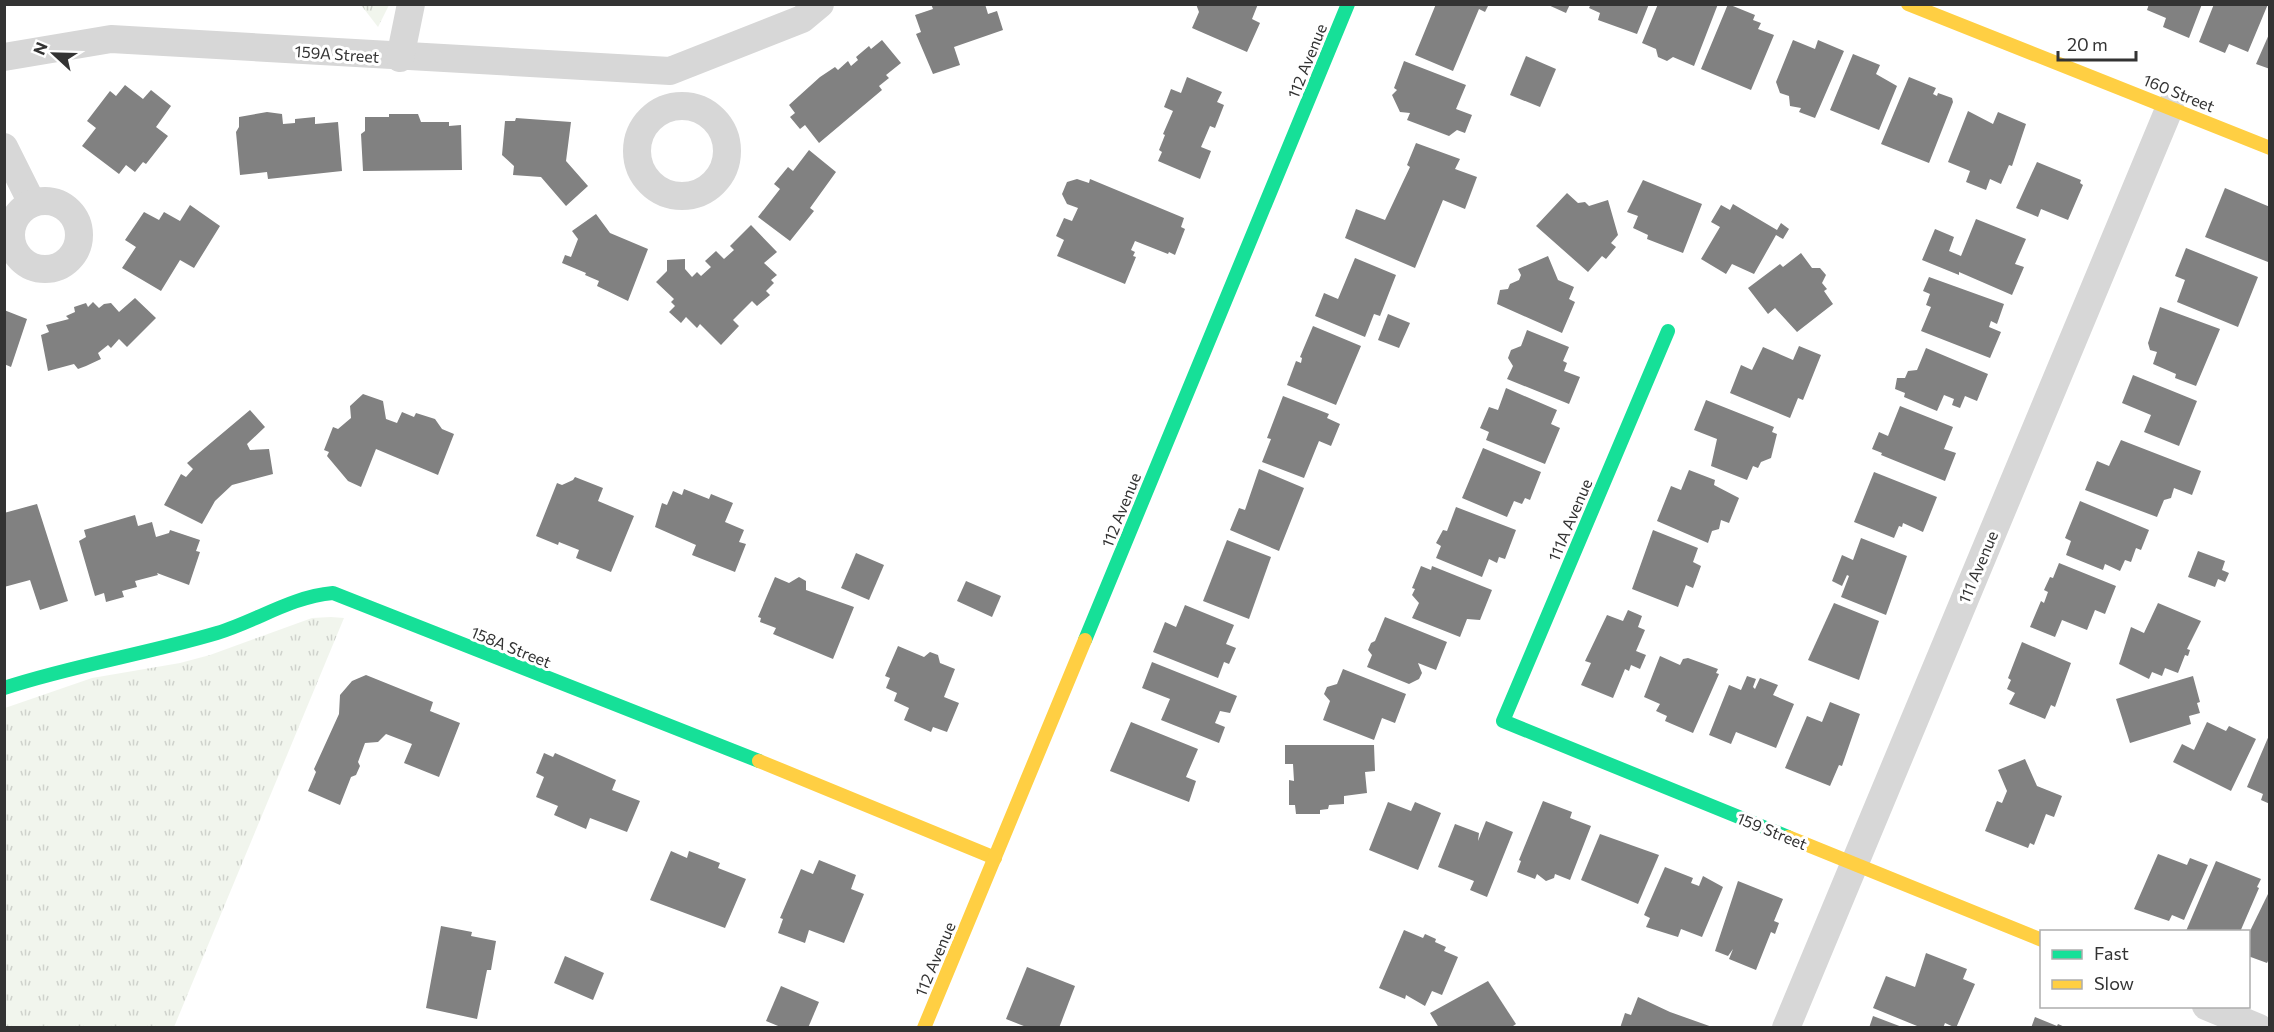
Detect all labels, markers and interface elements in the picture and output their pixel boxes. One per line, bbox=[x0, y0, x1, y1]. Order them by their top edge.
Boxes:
street label: 112 Avenue bbox=[1283, 21, 1330, 101]
north arrow bbox=[24, 24, 84, 84]
scale bar bbox=[2058, 24, 2136, 62]
text: 20 m bbox=[2067, 33, 2108, 55]
text: N bbox=[29, 39, 51, 57]
street label: 159A Street bbox=[294, 41, 380, 66]
street label: 160 Street bbox=[2141, 70, 2218, 116]
street label: 112 Avenue bbox=[1097, 470, 1144, 550]
street label: 111A Avenue bbox=[1544, 476, 1595, 564]
street label: 111 Avenue bbox=[1954, 528, 2001, 606]
street label: 158A Street bbox=[468, 622, 554, 671]
street label: 159 Street bbox=[1734, 808, 1810, 853]
street label: 112 Avenue bbox=[910, 919, 959, 999]
legend bbox=[2040, 930, 2250, 1008]
text: Fast bbox=[2094, 942, 2129, 964]
text: Slow bbox=[2094, 972, 2134, 994]

